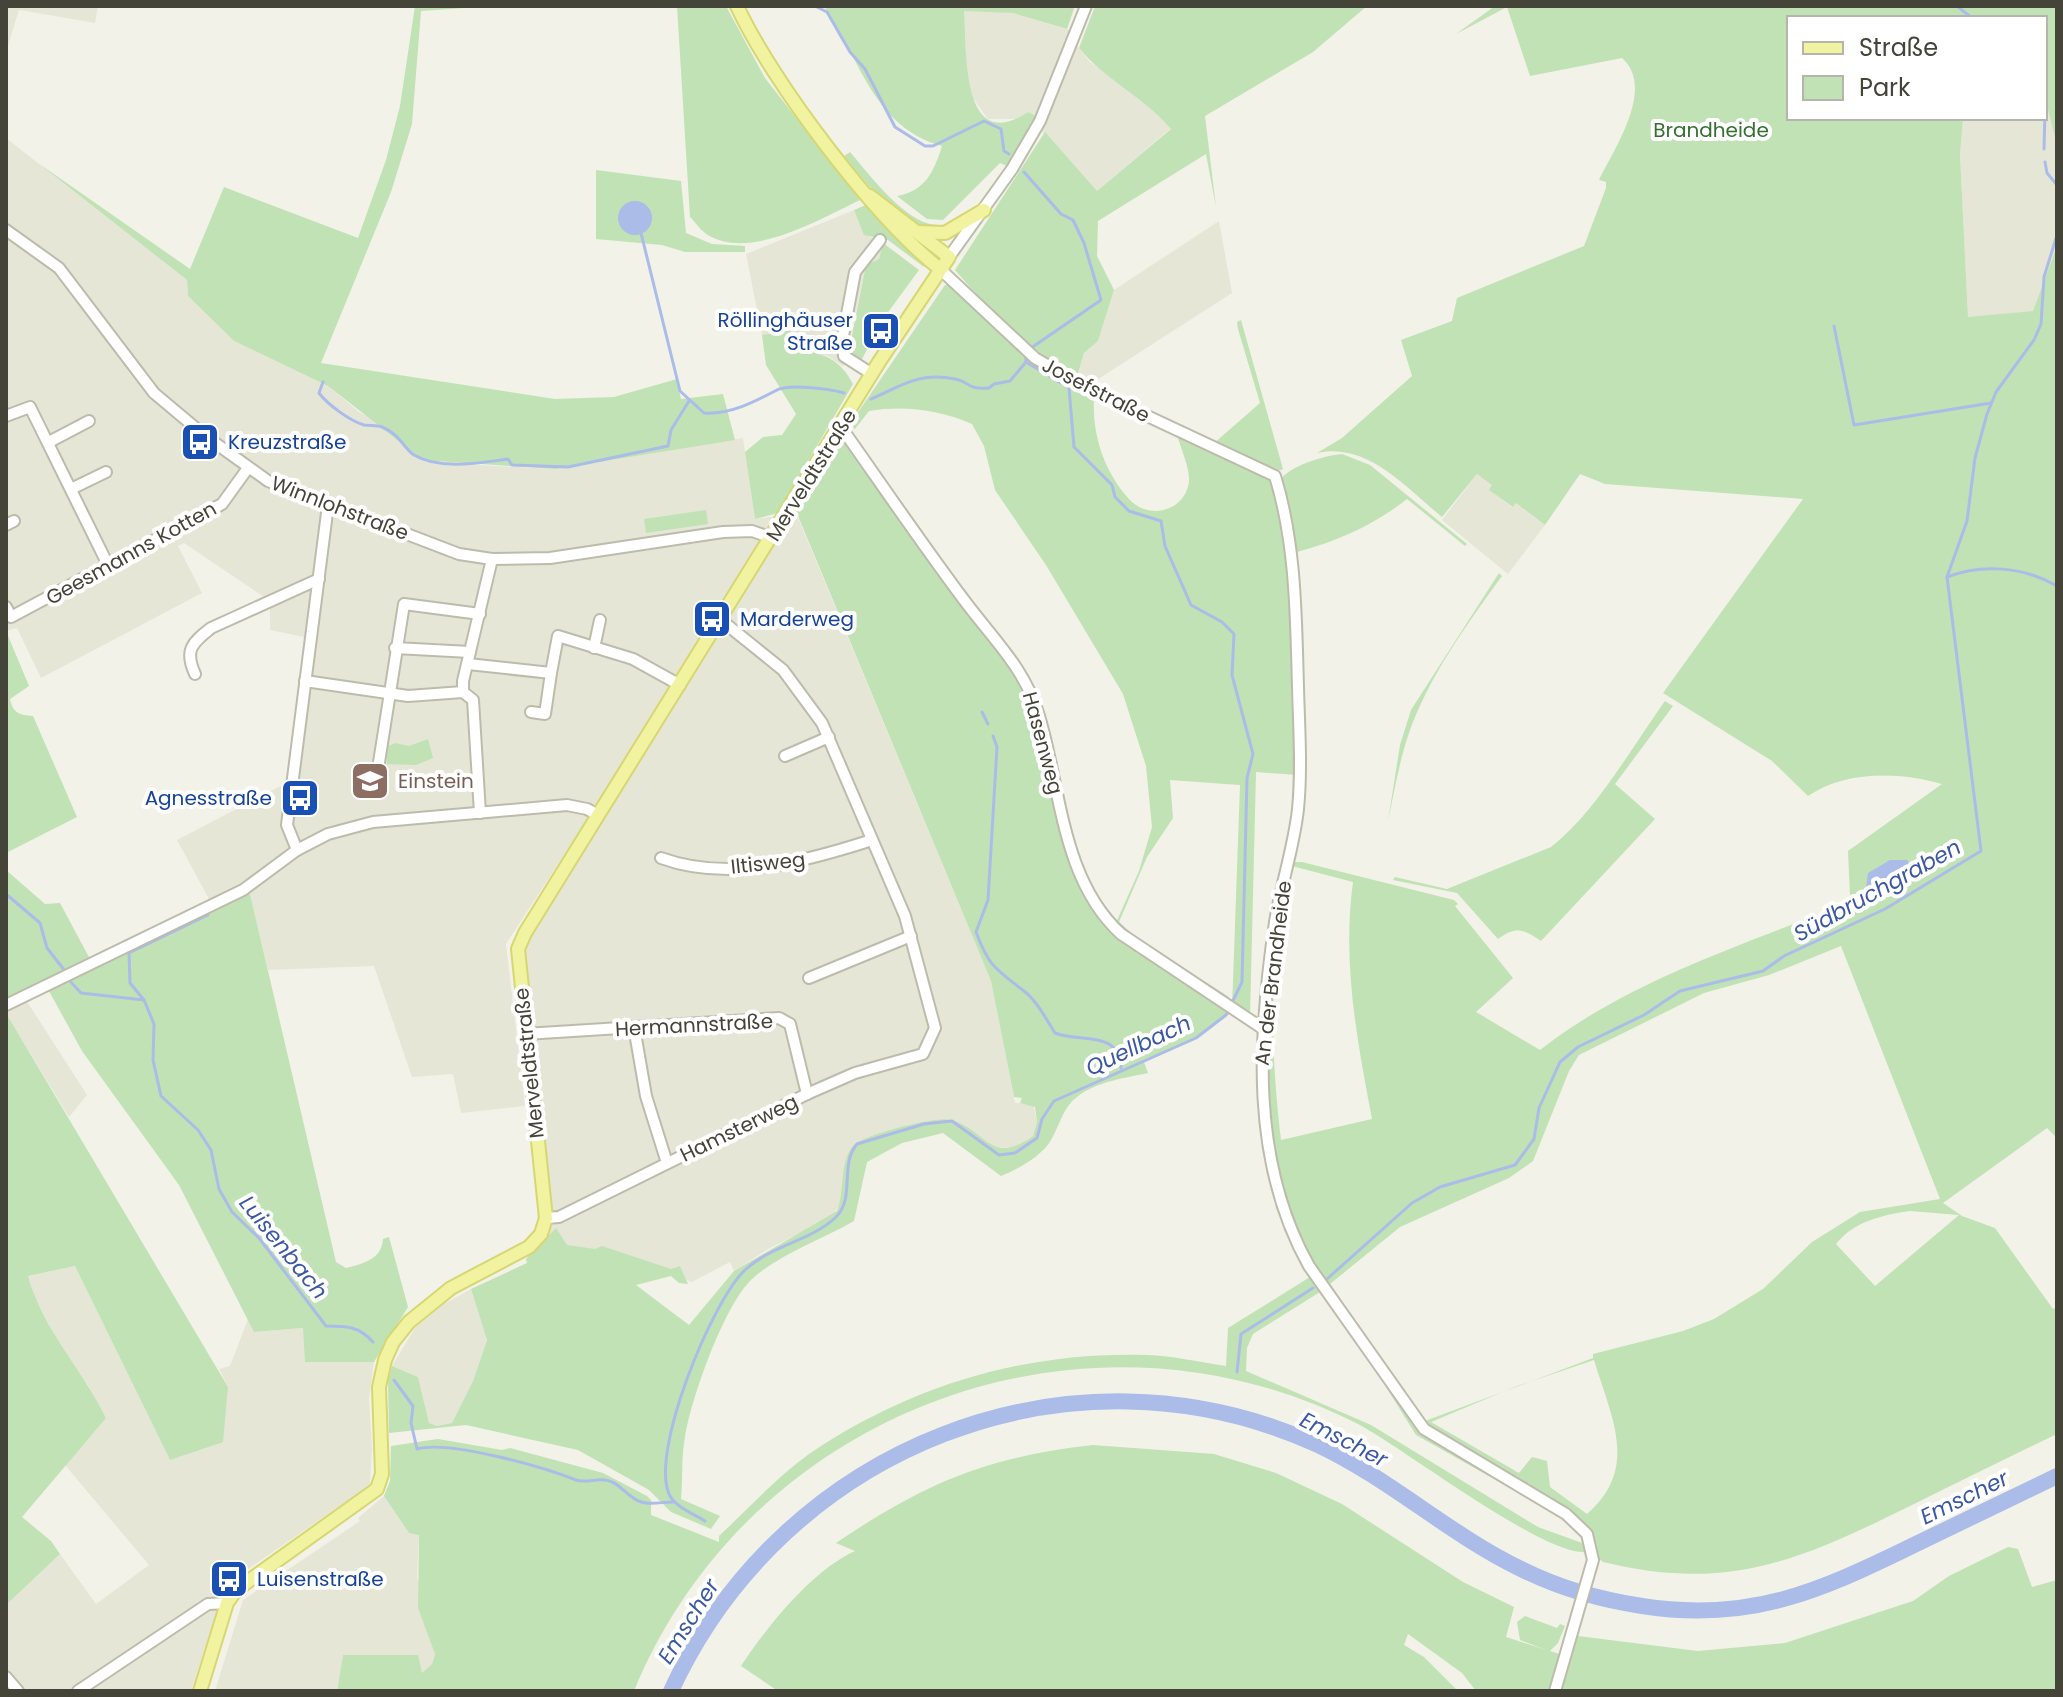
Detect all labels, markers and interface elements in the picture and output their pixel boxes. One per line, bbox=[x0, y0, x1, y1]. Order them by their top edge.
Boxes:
legend bbox=[1787, 16, 2047, 120]
text: Straße bbox=[1859, 31, 1938, 64]
text: Park bbox=[1859, 71, 1911, 104]
park label: Brandheide bbox=[1653, 116, 1769, 144]
place label: Röllinghäuser Straße bbox=[718, 306, 853, 357]
bus stop icon: Röllinghäuser Straße bbox=[860, 310, 902, 352]
street label: Josefstraße bbox=[1037, 351, 1155, 429]
street label: Merveldtstraße bbox=[759, 403, 863, 547]
bus stop icon: Kreuzstraße bbox=[179, 421, 221, 463]
place label: Kreuzstraße bbox=[228, 428, 346, 456]
street label: Winnlohstraße bbox=[267, 469, 413, 547]
street label: Geesmanns Kotten bbox=[41, 494, 221, 612]
bus stop icon: Marderweg bbox=[691, 598, 733, 640]
place label: Marderweg bbox=[740, 605, 854, 633]
street label: Hasenweg bbox=[1016, 689, 1070, 797]
school or university icon: Einstein bbox=[349, 760, 391, 802]
place label: Einstein bbox=[398, 767, 474, 795]
bus stop icon: Agnesstraße bbox=[279, 777, 321, 819]
place label: Agnesstraße bbox=[145, 784, 272, 812]
water label: Südbruchgraben bbox=[1788, 832, 1966, 949]
street label: Iltisweg bbox=[729, 845, 807, 881]
street label: An der Brandheide bbox=[1248, 879, 1298, 1067]
street label: Merveldtstraße bbox=[507, 986, 551, 1140]
street label: Hermannstraße bbox=[614, 1007, 774, 1043]
water label: Quellbach bbox=[1080, 1008, 1196, 1083]
street label: Hamsterweg bbox=[675, 1087, 803, 1169]
water label: Luisenbach bbox=[232, 1189, 335, 1306]
water label: Emscher bbox=[1295, 1404, 1394, 1475]
water label: Emscher bbox=[1915, 1462, 2014, 1532]
bus stop icon: Luisenstraße bbox=[208, 1558, 250, 1600]
place label: Luisenstraße bbox=[257, 1565, 384, 1593]
water label: Emscher bbox=[650, 1572, 727, 1670]

